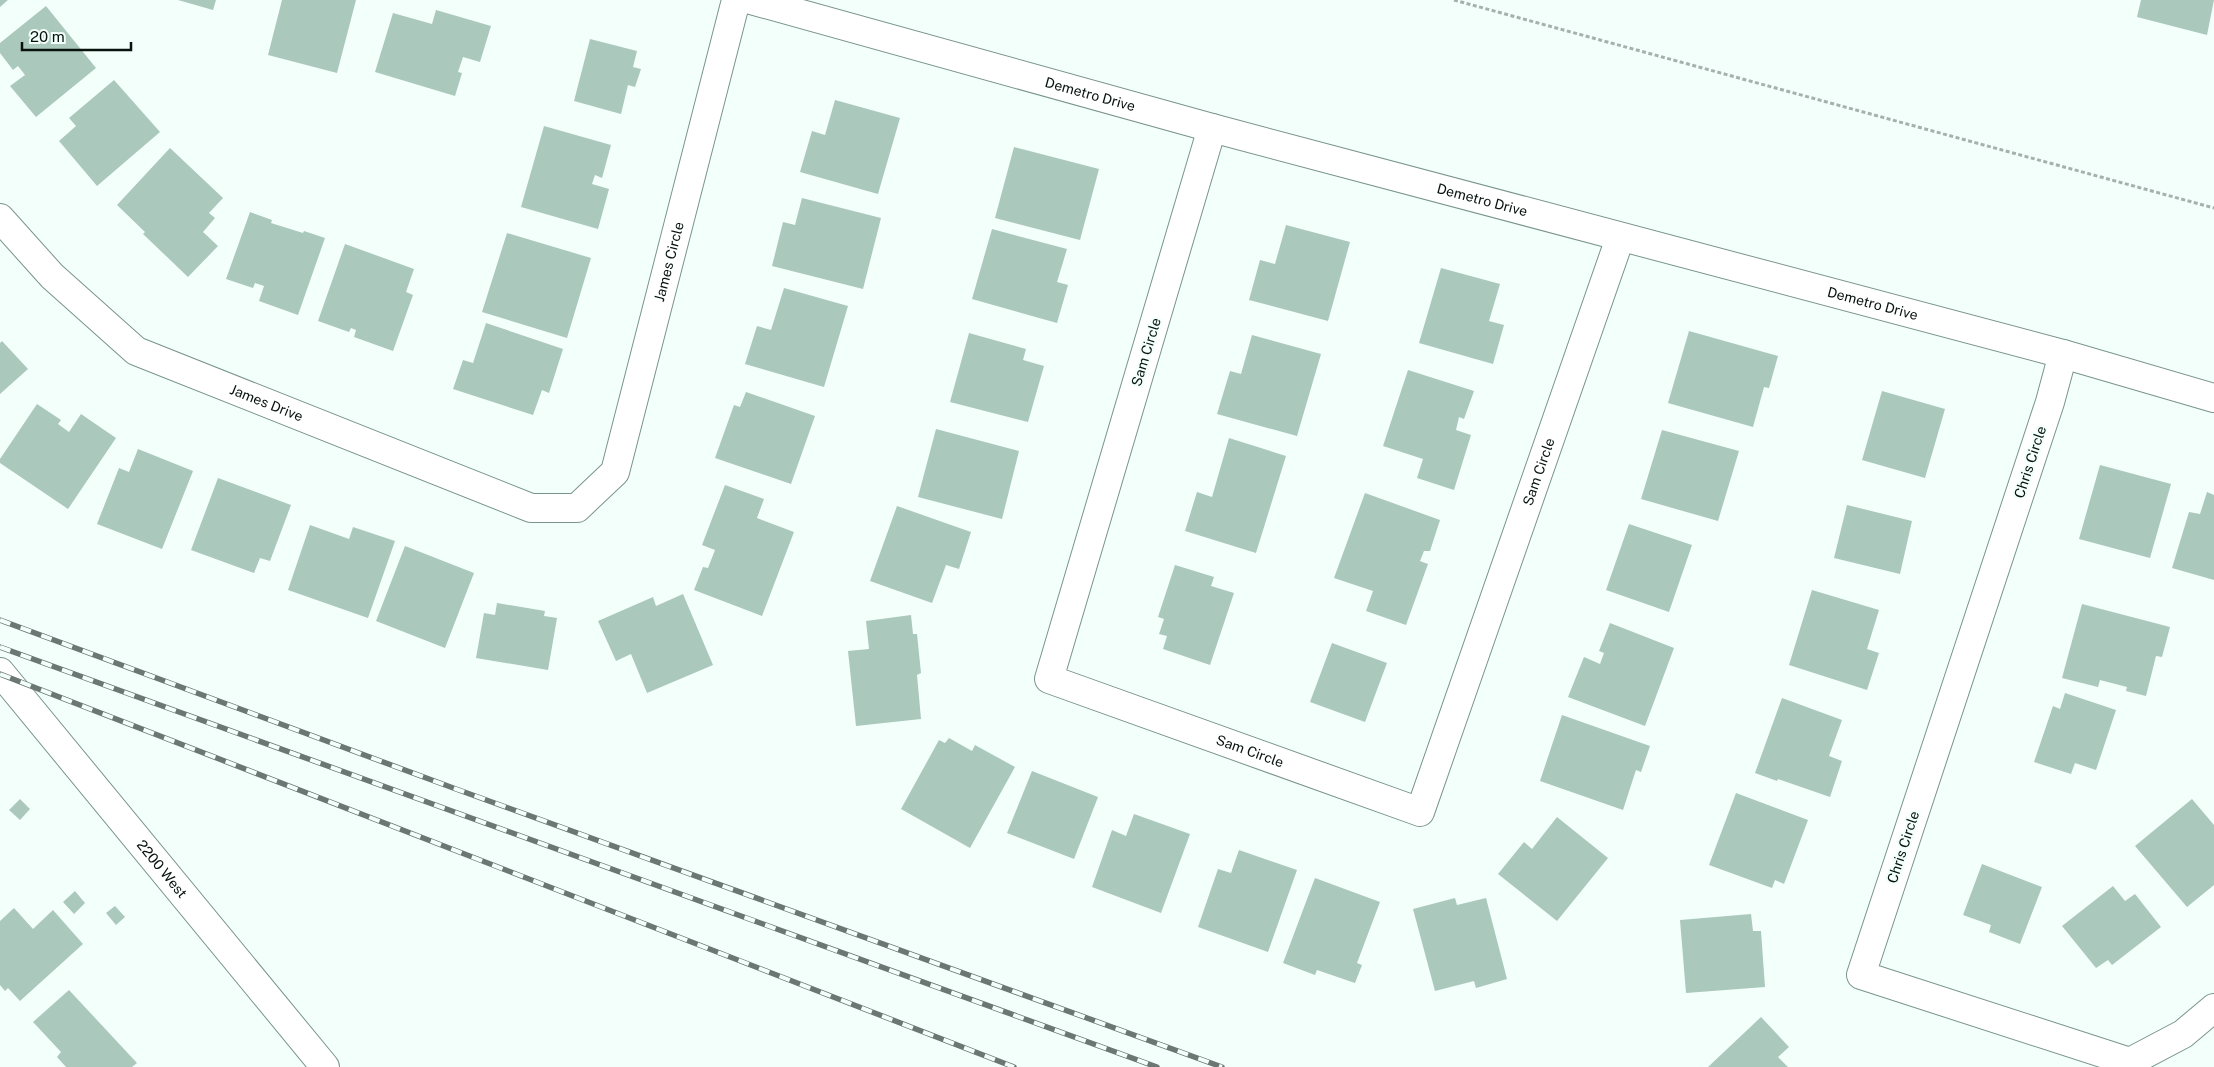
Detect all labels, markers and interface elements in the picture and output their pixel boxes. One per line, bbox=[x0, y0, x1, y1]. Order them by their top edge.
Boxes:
scale bar bbox=[22, 20, 131, 52]
text: 20 m bbox=[30, 28, 65, 45]
street label: Demetro Drive bbox=[1043, 74, 1137, 114]
street label: Demetro Drive bbox=[1435, 180, 1529, 219]
street label: James Circle bbox=[651, 220, 687, 303]
street label: Demetro Drive bbox=[1826, 284, 1920, 323]
street label: Sam Circle bbox=[1128, 316, 1164, 388]
street label: James Drive bbox=[228, 381, 305, 425]
street label: Chris Circle bbox=[2011, 424, 2049, 500]
street label: Sam Circle bbox=[1519, 436, 1558, 508]
street label: Sam Circle bbox=[1214, 732, 1286, 770]
street label: Chris Circle bbox=[1884, 809, 1922, 885]
street label: 2200 West bbox=[134, 837, 190, 901]

